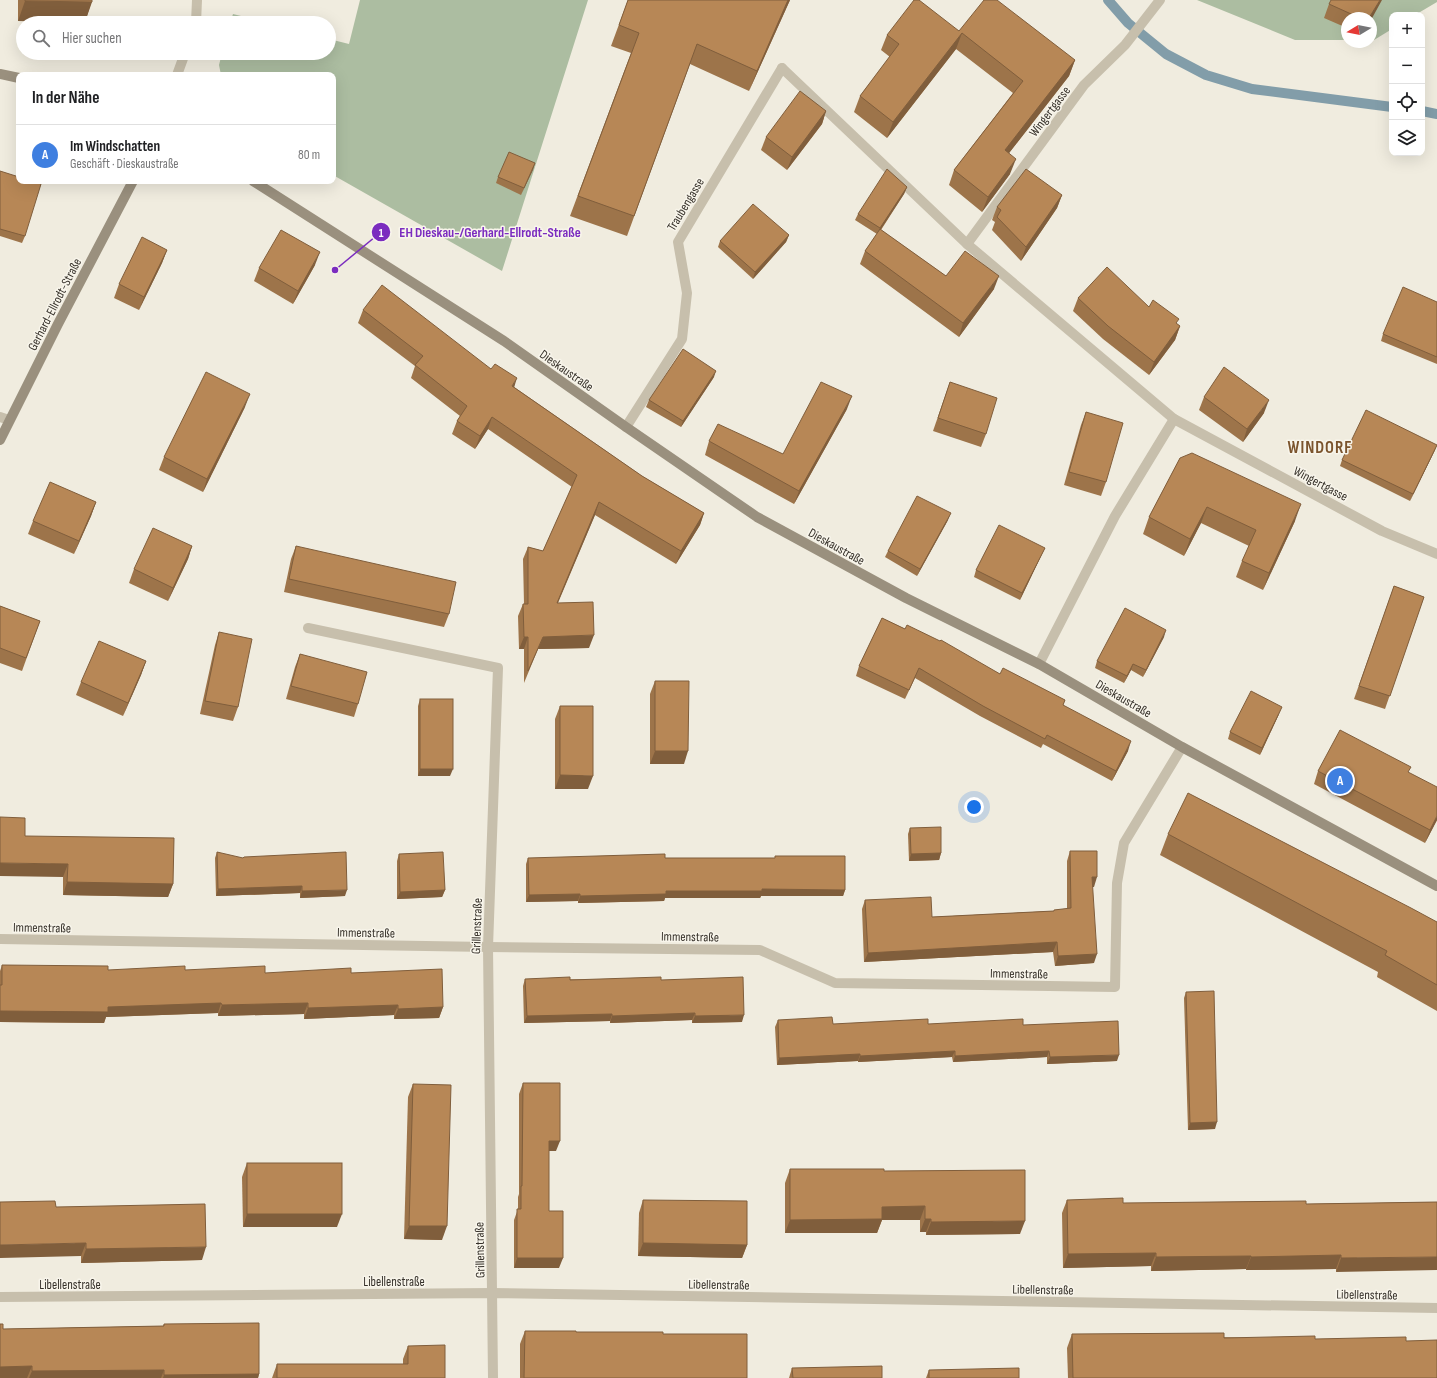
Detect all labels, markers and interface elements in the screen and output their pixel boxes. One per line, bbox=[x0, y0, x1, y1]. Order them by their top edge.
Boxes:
north arrow bbox=[1341, 12, 1377, 48]
map controls bbox=[1389, 12, 1425, 156]
button: + bbox=[1389, 12, 1425, 48]
search box bbox=[16, 16, 336, 60]
icon: search bbox=[30, 27, 52, 49]
text: Hier suchen bbox=[62, 29, 122, 48]
button: − bbox=[1389, 48, 1425, 84]
street label: Wingertgasse bbox=[1026, 83, 1074, 140]
button: locate bbox=[1389, 84, 1425, 120]
text: In der Nähe bbox=[32, 88, 99, 108]
button: layers bbox=[1389, 120, 1425, 156]
text: Im Windschatten bbox=[70, 137, 160, 156]
text: A bbox=[42, 147, 48, 163]
text: 80 m bbox=[298, 147, 320, 163]
text: Geschäft · Dieskaustraße bbox=[70, 156, 179, 172]
street label: Traubengasse bbox=[664, 175, 708, 234]
callout: EH Dieskau-/Gerhard-Ellrodt-Straße bbox=[371, 219, 588, 245]
text: EH Dieskau-/Gerhard-Ellrodt-Straße bbox=[399, 224, 581, 241]
text: 1 bbox=[379, 226, 384, 241]
street label: Gerhard-Ellrodt-Straße bbox=[25, 256, 85, 353]
street label: Dieskaustraße bbox=[536, 346, 596, 395]
district label: WINDORF bbox=[1288, 438, 1352, 458]
street label: Wingertgasse bbox=[1291, 463, 1350, 505]
street label: Dieskaustraße bbox=[806, 525, 867, 569]
street label: Dieskaustraße bbox=[1093, 676, 1154, 721]
pin: A bbox=[1327, 766, 1353, 796]
your location bbox=[964, 797, 984, 817]
street label: Grillenstraße bbox=[468, 898, 486, 954]
street label: Immenstraße bbox=[13, 919, 71, 937]
street label: Immenstraße bbox=[337, 924, 395, 942]
street label: Immenstraße bbox=[661, 928, 719, 946]
street label: Immenstraße bbox=[990, 965, 1048, 983]
street label: Grillenstraße bbox=[472, 1222, 488, 1278]
street label: Libellenstraße bbox=[363, 1274, 425, 1290]
street label: Libellenstraße bbox=[688, 1276, 750, 1294]
street label: Libellenstraße bbox=[39, 1277, 101, 1293]
street label: Libellenstraße bbox=[1012, 1281, 1074, 1299]
street label: Libellenstraße bbox=[1336, 1286, 1398, 1304]

